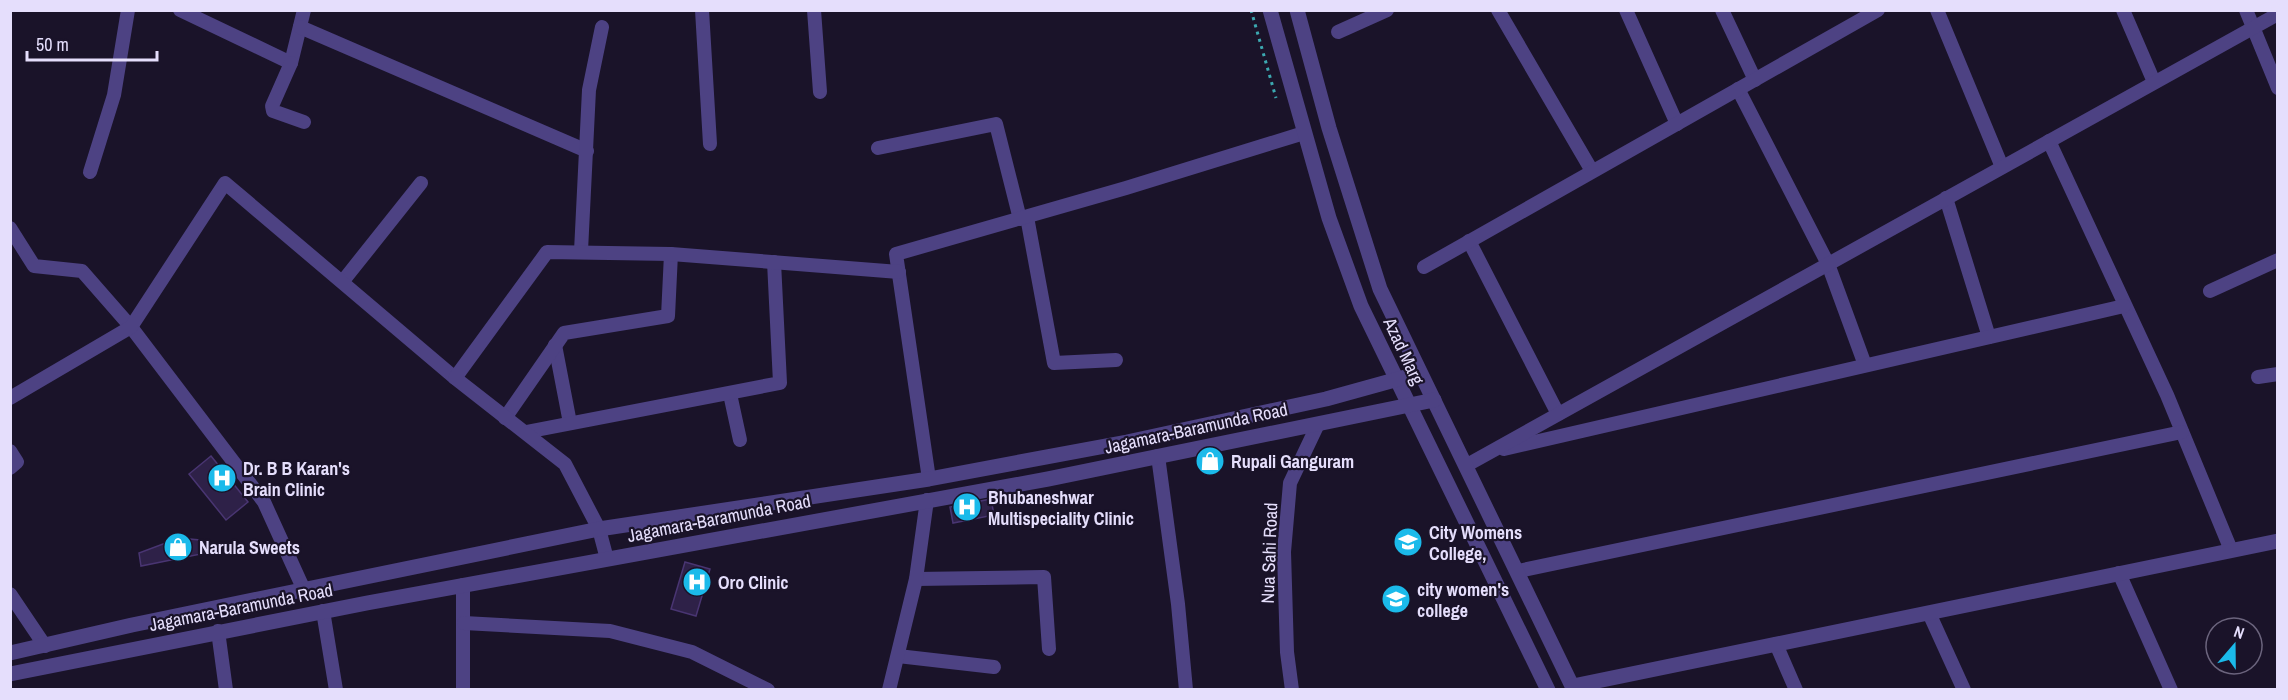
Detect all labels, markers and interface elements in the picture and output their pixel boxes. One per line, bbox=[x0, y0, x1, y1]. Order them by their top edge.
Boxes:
scale bar bbox=[27, 24, 158, 62]
text: 50 m bbox=[36, 32, 69, 57]
street label: Azad Marg bbox=[1377, 312, 1431, 389]
street label: Jagamara-Baramunda Road bbox=[1102, 396, 1290, 460]
shop icon: Rupali Ganguram bbox=[1194, 445, 1226, 477]
place label: Rupali Ganguram bbox=[1231, 449, 1354, 474]
place label: Dr. B B Karan's Brain Clinic bbox=[243, 456, 350, 502]
hospital icon: Dr. B B Karan's Brain Clinic bbox=[206, 462, 238, 494]
place label: Bhubaneshwar Multispeciality Clinic bbox=[988, 485, 1134, 531]
street label: Jagamara-Baramunda Road bbox=[625, 488, 813, 548]
hospital icon: Bhubaneshwar Multispeciality Clinic bbox=[951, 491, 983, 523]
street label: Nua Sahi Road bbox=[1255, 502, 1283, 604]
place label: City Womens College, bbox=[1429, 520, 1522, 566]
school or university icon: City Womens College, bbox=[1392, 526, 1424, 558]
shop icon: Narula Sweets bbox=[162, 531, 194, 563]
place label: Narula Sweets bbox=[199, 535, 300, 560]
hospital icon: Oro Clinic bbox=[681, 566, 713, 598]
place label: Oro Clinic bbox=[718, 570, 789, 595]
street label: Jagamara-Baramunda Road bbox=[147, 577, 335, 637]
place label: city women's college bbox=[1417, 577, 1509, 623]
school or university icon: city women's college bbox=[1380, 583, 1412, 615]
north arrow bbox=[2204, 616, 2264, 676]
text: N bbox=[2231, 620, 2247, 644]

